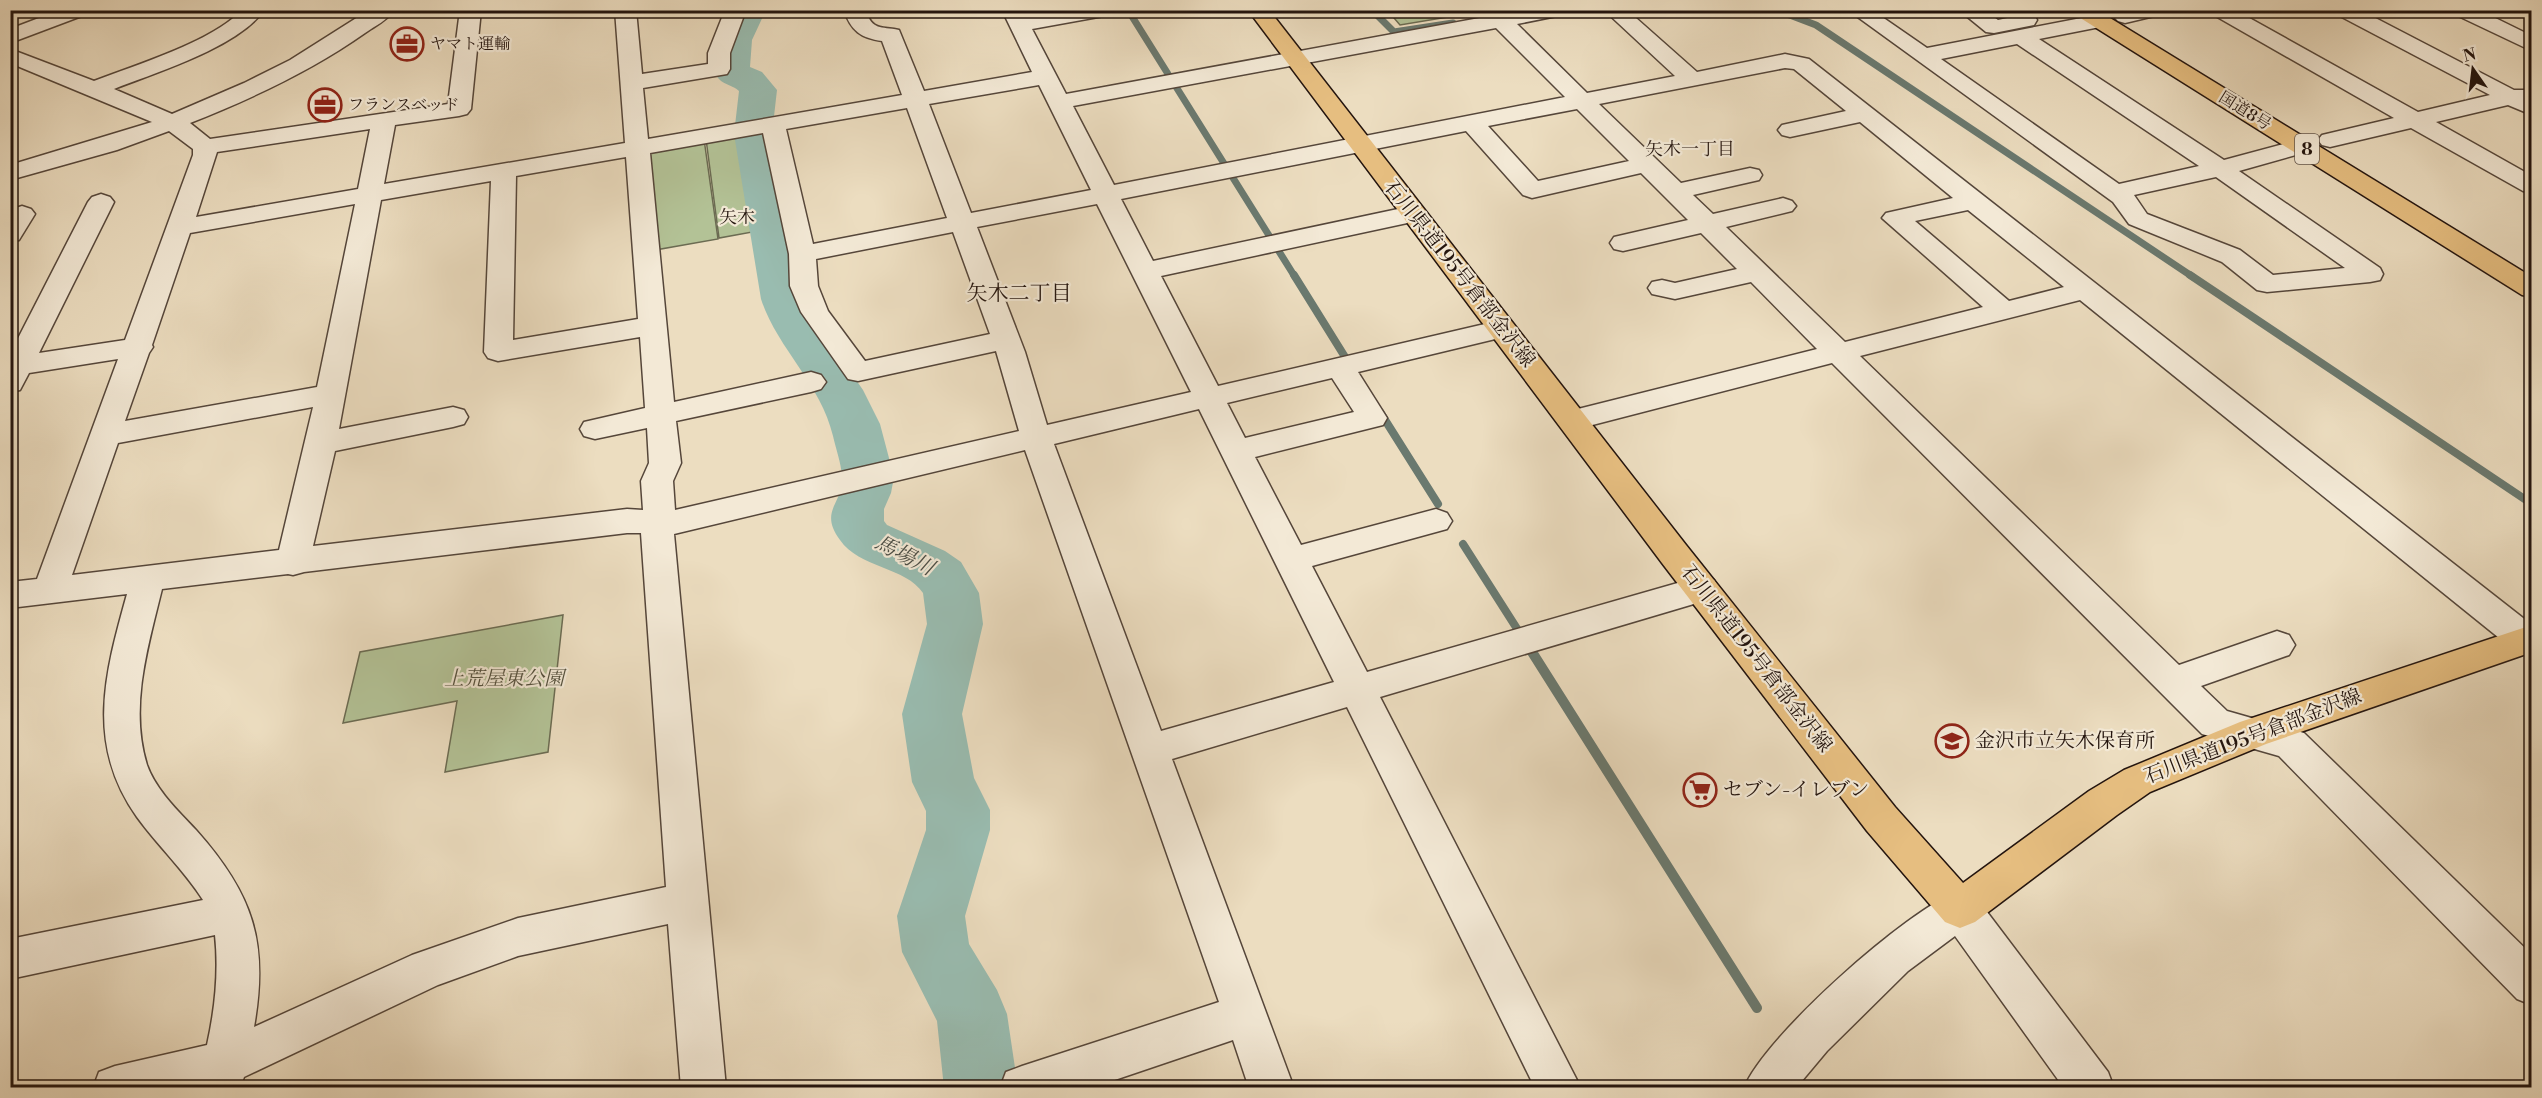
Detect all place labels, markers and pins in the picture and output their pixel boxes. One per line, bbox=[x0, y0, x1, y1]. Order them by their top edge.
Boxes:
office icon: ヤマト運輸 bbox=[389, 26, 425, 62]
place label: ヤマト運輸 bbox=[430, 34, 510, 54]
office icon: フランスベッド bbox=[307, 87, 343, 123]
place label: フランスベッド bbox=[348, 95, 460, 115]
school or university icon: 金沢市立矢木保育所 bbox=[1934, 723, 1970, 759]
place label: 金沢市立矢木保育所 bbox=[1975, 729, 2155, 754]
supermarket icon: セブン-イレブン bbox=[1682, 772, 1718, 808]
place label: セブン-イレブン bbox=[1723, 778, 1869, 803]

